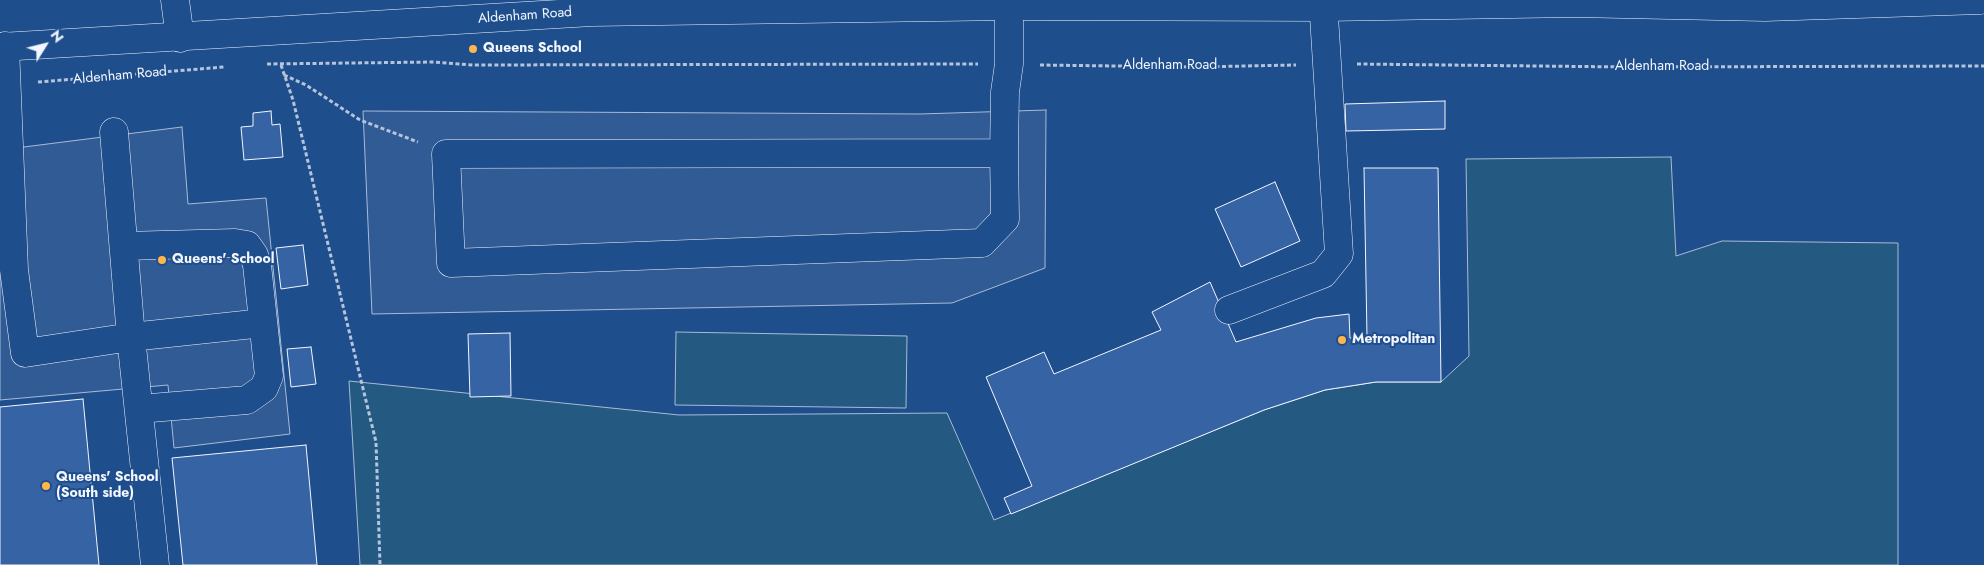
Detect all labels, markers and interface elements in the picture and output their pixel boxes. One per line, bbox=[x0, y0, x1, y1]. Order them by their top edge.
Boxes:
street label: Aldenham Road bbox=[477, 4, 573, 28]
north arrow bbox=[20, 20, 70, 70]
text: N bbox=[46, 26, 68, 47]
place label: Queens School bbox=[483, 41, 582, 57]
marker: Queens School bbox=[467, 43, 479, 55]
street label: Aldenham Road bbox=[1123, 58, 1217, 74]
street label: Aldenham Road bbox=[1615, 59, 1709, 75]
street label: Aldenham Road bbox=[72, 64, 168, 88]
place label: Queens' School bbox=[172, 252, 275, 268]
marker: Queens' School bbox=[156, 254, 168, 266]
place label: Metropolitan bbox=[1352, 332, 1435, 348]
marker: Metropolitan bbox=[1336, 334, 1348, 346]
place label: Queens' School (South side) bbox=[56, 470, 159, 502]
marker: Queens' School (South side) bbox=[40, 480, 52, 492]

